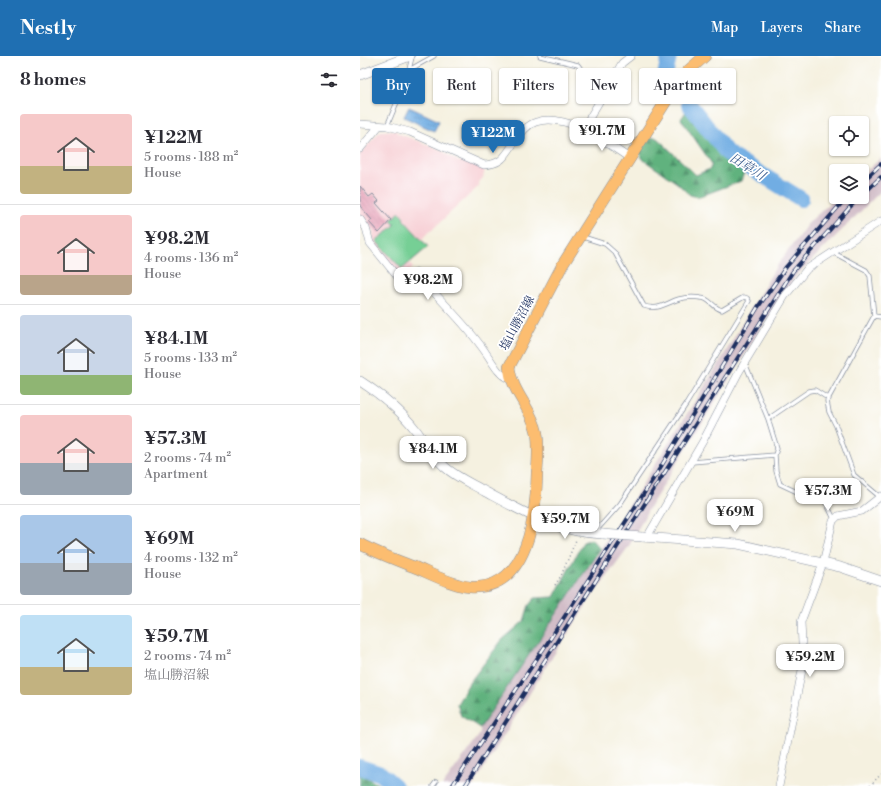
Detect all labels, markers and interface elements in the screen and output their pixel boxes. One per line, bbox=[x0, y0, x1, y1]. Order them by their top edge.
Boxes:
text: Nestly bbox=[20, 16, 76, 40]
text: Map bbox=[711, 19, 738, 37]
text: Layers bbox=[760, 19, 803, 37]
text: Share bbox=[825, 19, 861, 37]
chip: Buy bbox=[372, 68, 425, 104]
chip: Rent bbox=[433, 68, 491, 104]
chip: Filters bbox=[499, 68, 568, 104]
chip: New bbox=[576, 68, 631, 104]
chip: Apartment bbox=[639, 68, 736, 104]
text: 8 homes bbox=[20, 69, 86, 91]
icon: filters bbox=[318, 69, 340, 91]
map controls bbox=[829, 116, 869, 204]
button: locate bbox=[829, 116, 869, 156]
pin: ¥91.7M bbox=[569, 118, 635, 152]
pin: ¥122M bbox=[465, 120, 521, 154]
text: ¥91.7M bbox=[578, 123, 626, 139]
text: ¥122M bbox=[471, 125, 515, 141]
text: ¥122M bbox=[144, 127, 203, 149]
icon: home bbox=[52, 130, 100, 178]
text: 5 rooms · 188 m² bbox=[144, 149, 238, 165]
water label: 田草川 bbox=[727, 150, 770, 185]
button: layers bbox=[829, 164, 869, 204]
text: House bbox=[144, 165, 181, 181]
text: ¥98.2M bbox=[144, 228, 210, 250]
icon: home bbox=[52, 231, 100, 279]
text: 4 rooms · 136 m² bbox=[144, 250, 238, 266]
text: House bbox=[144, 266, 181, 282]
pin: ¥98.2M bbox=[395, 267, 461, 301]
text: ¥98.2M bbox=[403, 272, 453, 288]
street label: 塩山勝沼線 bbox=[497, 293, 538, 353]
text: ¥84.1M bbox=[144, 328, 208, 350]
icon: home bbox=[52, 331, 100, 379]
text: 5 rooms · 133 m² bbox=[144, 350, 237, 366]
text: House bbox=[144, 366, 181, 382]
text: ¥57.3M bbox=[144, 428, 207, 450]
icon: home bbox=[52, 431, 100, 479]
pin: ¥84.1M bbox=[400, 436, 466, 470]
text: ¥84.1M bbox=[408, 441, 458, 457]
text: 2 rooms · 74 m² bbox=[144, 450, 231, 466]
text: Apartment bbox=[144, 466, 208, 482]
pin: ¥57.3M bbox=[795, 478, 861, 512]
text: ¥57.3M bbox=[804, 483, 852, 499]
pin: ¥69M bbox=[711, 499, 759, 533]
text: ¥69M bbox=[716, 504, 754, 520]
pin: ¥59.7M bbox=[532, 506, 598, 540]
text: ¥59.7M bbox=[540, 511, 590, 527]
text: ¥69M bbox=[144, 528, 194, 550]
icon: home bbox=[52, 531, 100, 579]
text: 4 rooms · 132 m² bbox=[144, 550, 238, 566]
text: House bbox=[144, 566, 181, 582]
text: ¥59.7M bbox=[144, 626, 209, 648]
icon: home bbox=[52, 631, 100, 679]
pin: ¥59.2M bbox=[777, 644, 843, 678]
text: 2 rooms · 74 m² bbox=[144, 648, 231, 664]
text: ¥59.2M bbox=[785, 649, 835, 665]
text: 塩山勝沼線 bbox=[144, 667, 209, 683]

